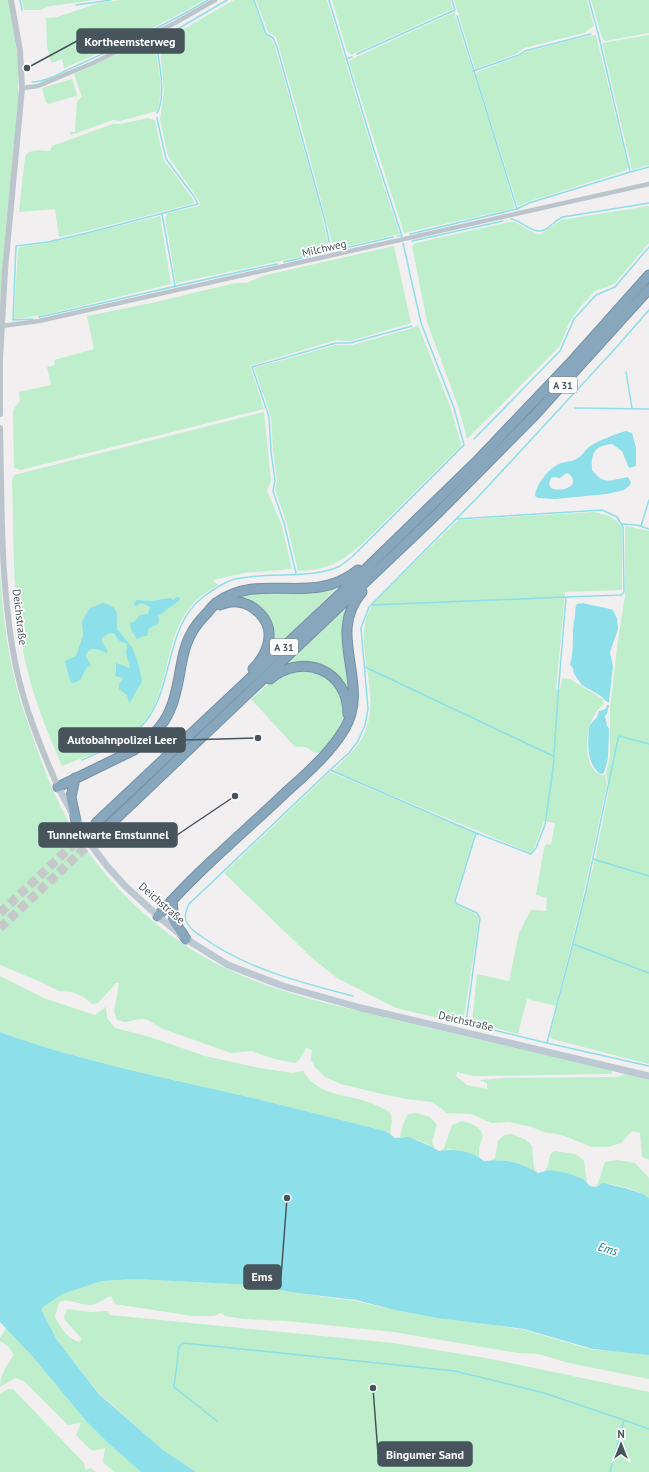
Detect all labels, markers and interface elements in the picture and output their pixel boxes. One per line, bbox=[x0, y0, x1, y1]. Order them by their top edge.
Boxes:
callout: Kortheemsterweg bbox=[77, 29, 184, 53]
text: Kortheemsterweg bbox=[85, 34, 175, 49]
street label: Milchweg bbox=[300, 236, 348, 260]
road number: A 31 bbox=[549, 377, 577, 393]
street label: Deichstraße bbox=[10, 588, 30, 646]
road number: A 31 bbox=[270, 639, 298, 655]
callout: Autobahnpolizei Leer bbox=[59, 728, 185, 752]
text: Autobahnpolizei Leer bbox=[67, 732, 177, 747]
callout: Tunnelwarte Emstunnel bbox=[39, 823, 177, 847]
text: Tunnelwarte Emstunnel bbox=[47, 827, 169, 842]
street label: Deichstraße bbox=[136, 879, 188, 927]
street label: Deichstraße bbox=[437, 1008, 495, 1034]
water label: Ems bbox=[596, 1238, 620, 1259]
callout: Ems bbox=[244, 1265, 281, 1289]
text: Ems bbox=[252, 1269, 273, 1284]
north arrow bbox=[601, 1424, 641, 1464]
text: N bbox=[617, 1427, 625, 1441]
callout: Bingumer Sand bbox=[378, 1442, 472, 1466]
text: Bingumer Sand bbox=[386, 1447, 464, 1462]

